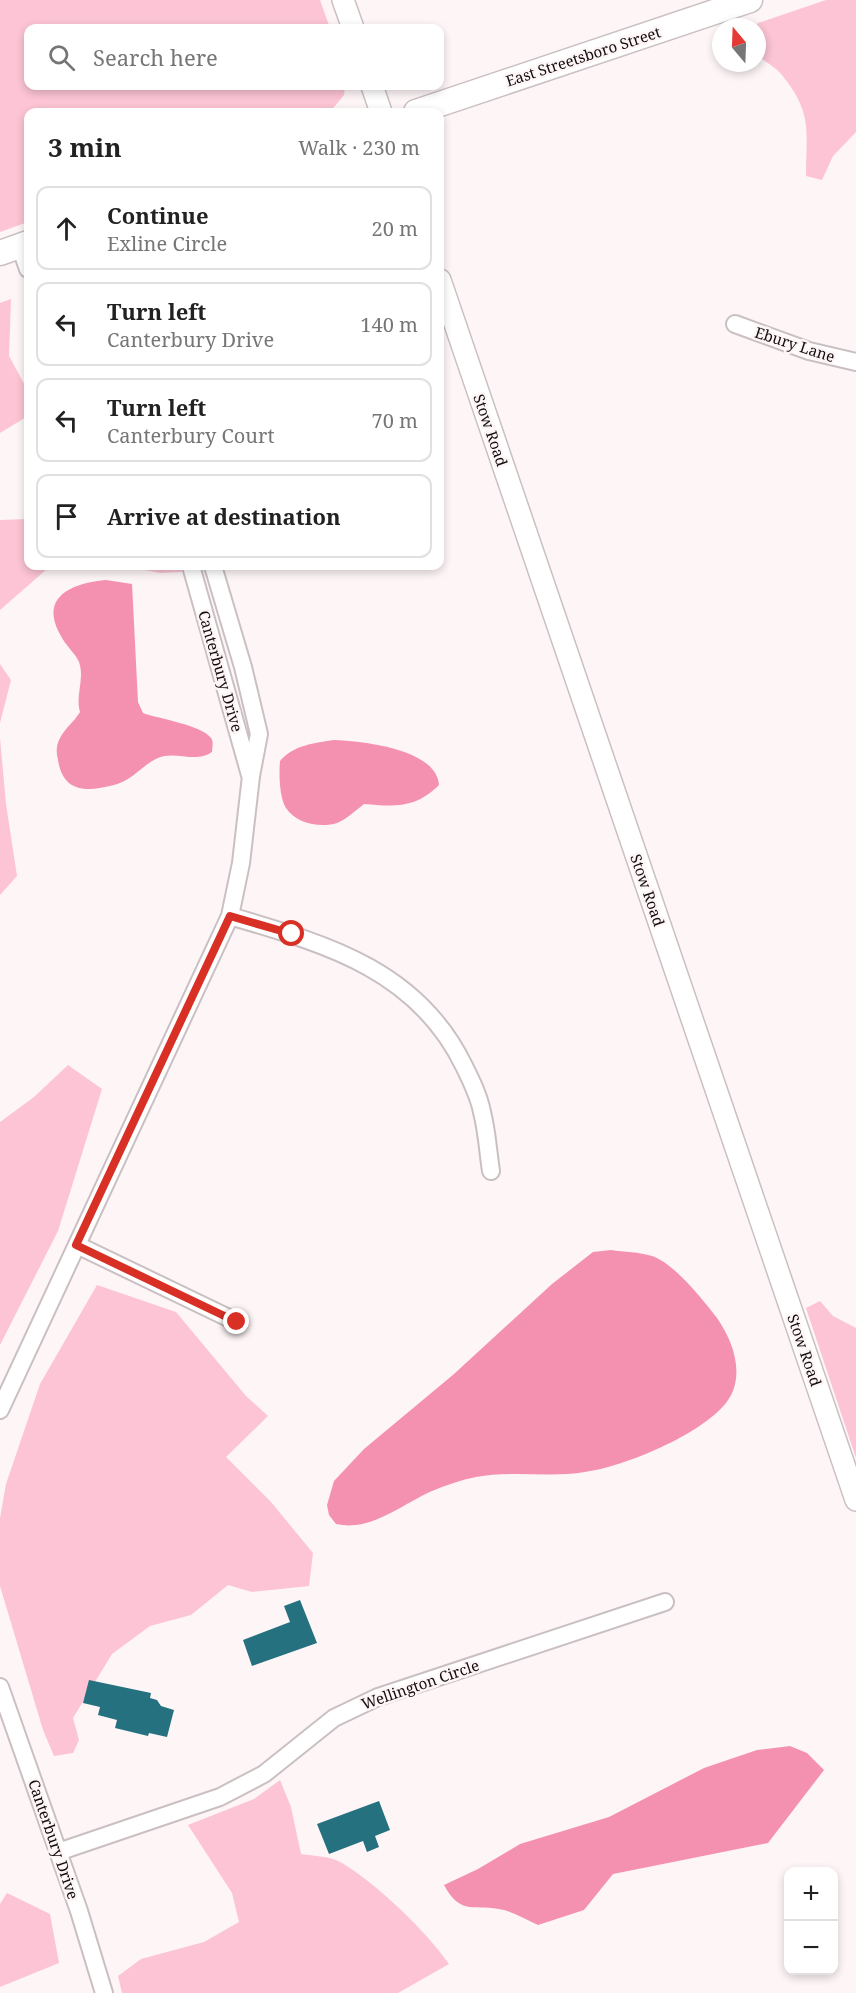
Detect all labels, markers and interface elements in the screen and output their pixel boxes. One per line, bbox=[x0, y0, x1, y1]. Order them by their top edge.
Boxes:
north arrow bbox=[712, 18, 766, 72]
street label: East Streetsboro Street bbox=[503, 22, 663, 90]
search box bbox=[24, 24, 444, 90]
icon: search bbox=[45, 41, 78, 74]
text: Search here bbox=[93, 42, 218, 72]
text: 3 min bbox=[48, 129, 122, 165]
text: Walk · 230 m bbox=[298, 134, 420, 161]
text: Continue bbox=[107, 200, 209, 230]
icon: ahead bbox=[50, 212, 83, 245]
text: 20 m bbox=[372, 215, 418, 242]
text: Exline Circle bbox=[107, 230, 227, 257]
text: Turn left bbox=[107, 296, 206, 326]
icon: left bbox=[50, 308, 83, 341]
text: 140 m bbox=[360, 311, 418, 338]
street label: Ebury Lane bbox=[752, 322, 838, 366]
text: Canterbury Drive bbox=[107, 326, 274, 353]
street label: Stow Road bbox=[469, 391, 513, 469]
text: Turn left bbox=[107, 392, 206, 422]
icon: left bbox=[50, 404, 83, 437]
text: 70 m bbox=[372, 407, 418, 434]
text: Canterbury Court bbox=[107, 422, 274, 449]
icon: arrive bbox=[50, 500, 83, 533]
text: Arrive at destination bbox=[107, 501, 341, 531]
street label: Canterbury Drive bbox=[194, 608, 248, 734]
street label: Stow Road bbox=[626, 851, 670, 929]
route start bbox=[278, 920, 304, 946]
route end bbox=[223, 1308, 249, 1334]
street label: Stow Road bbox=[783, 1311, 827, 1389]
street label: Wellington Circle bbox=[358, 1654, 482, 1714]
street label: Canterbury Drive bbox=[24, 1776, 84, 1902]
map controls bbox=[784, 1867, 838, 1975]
button: + bbox=[784, 1867, 838, 1921]
button: − bbox=[784, 1921, 838, 1975]

